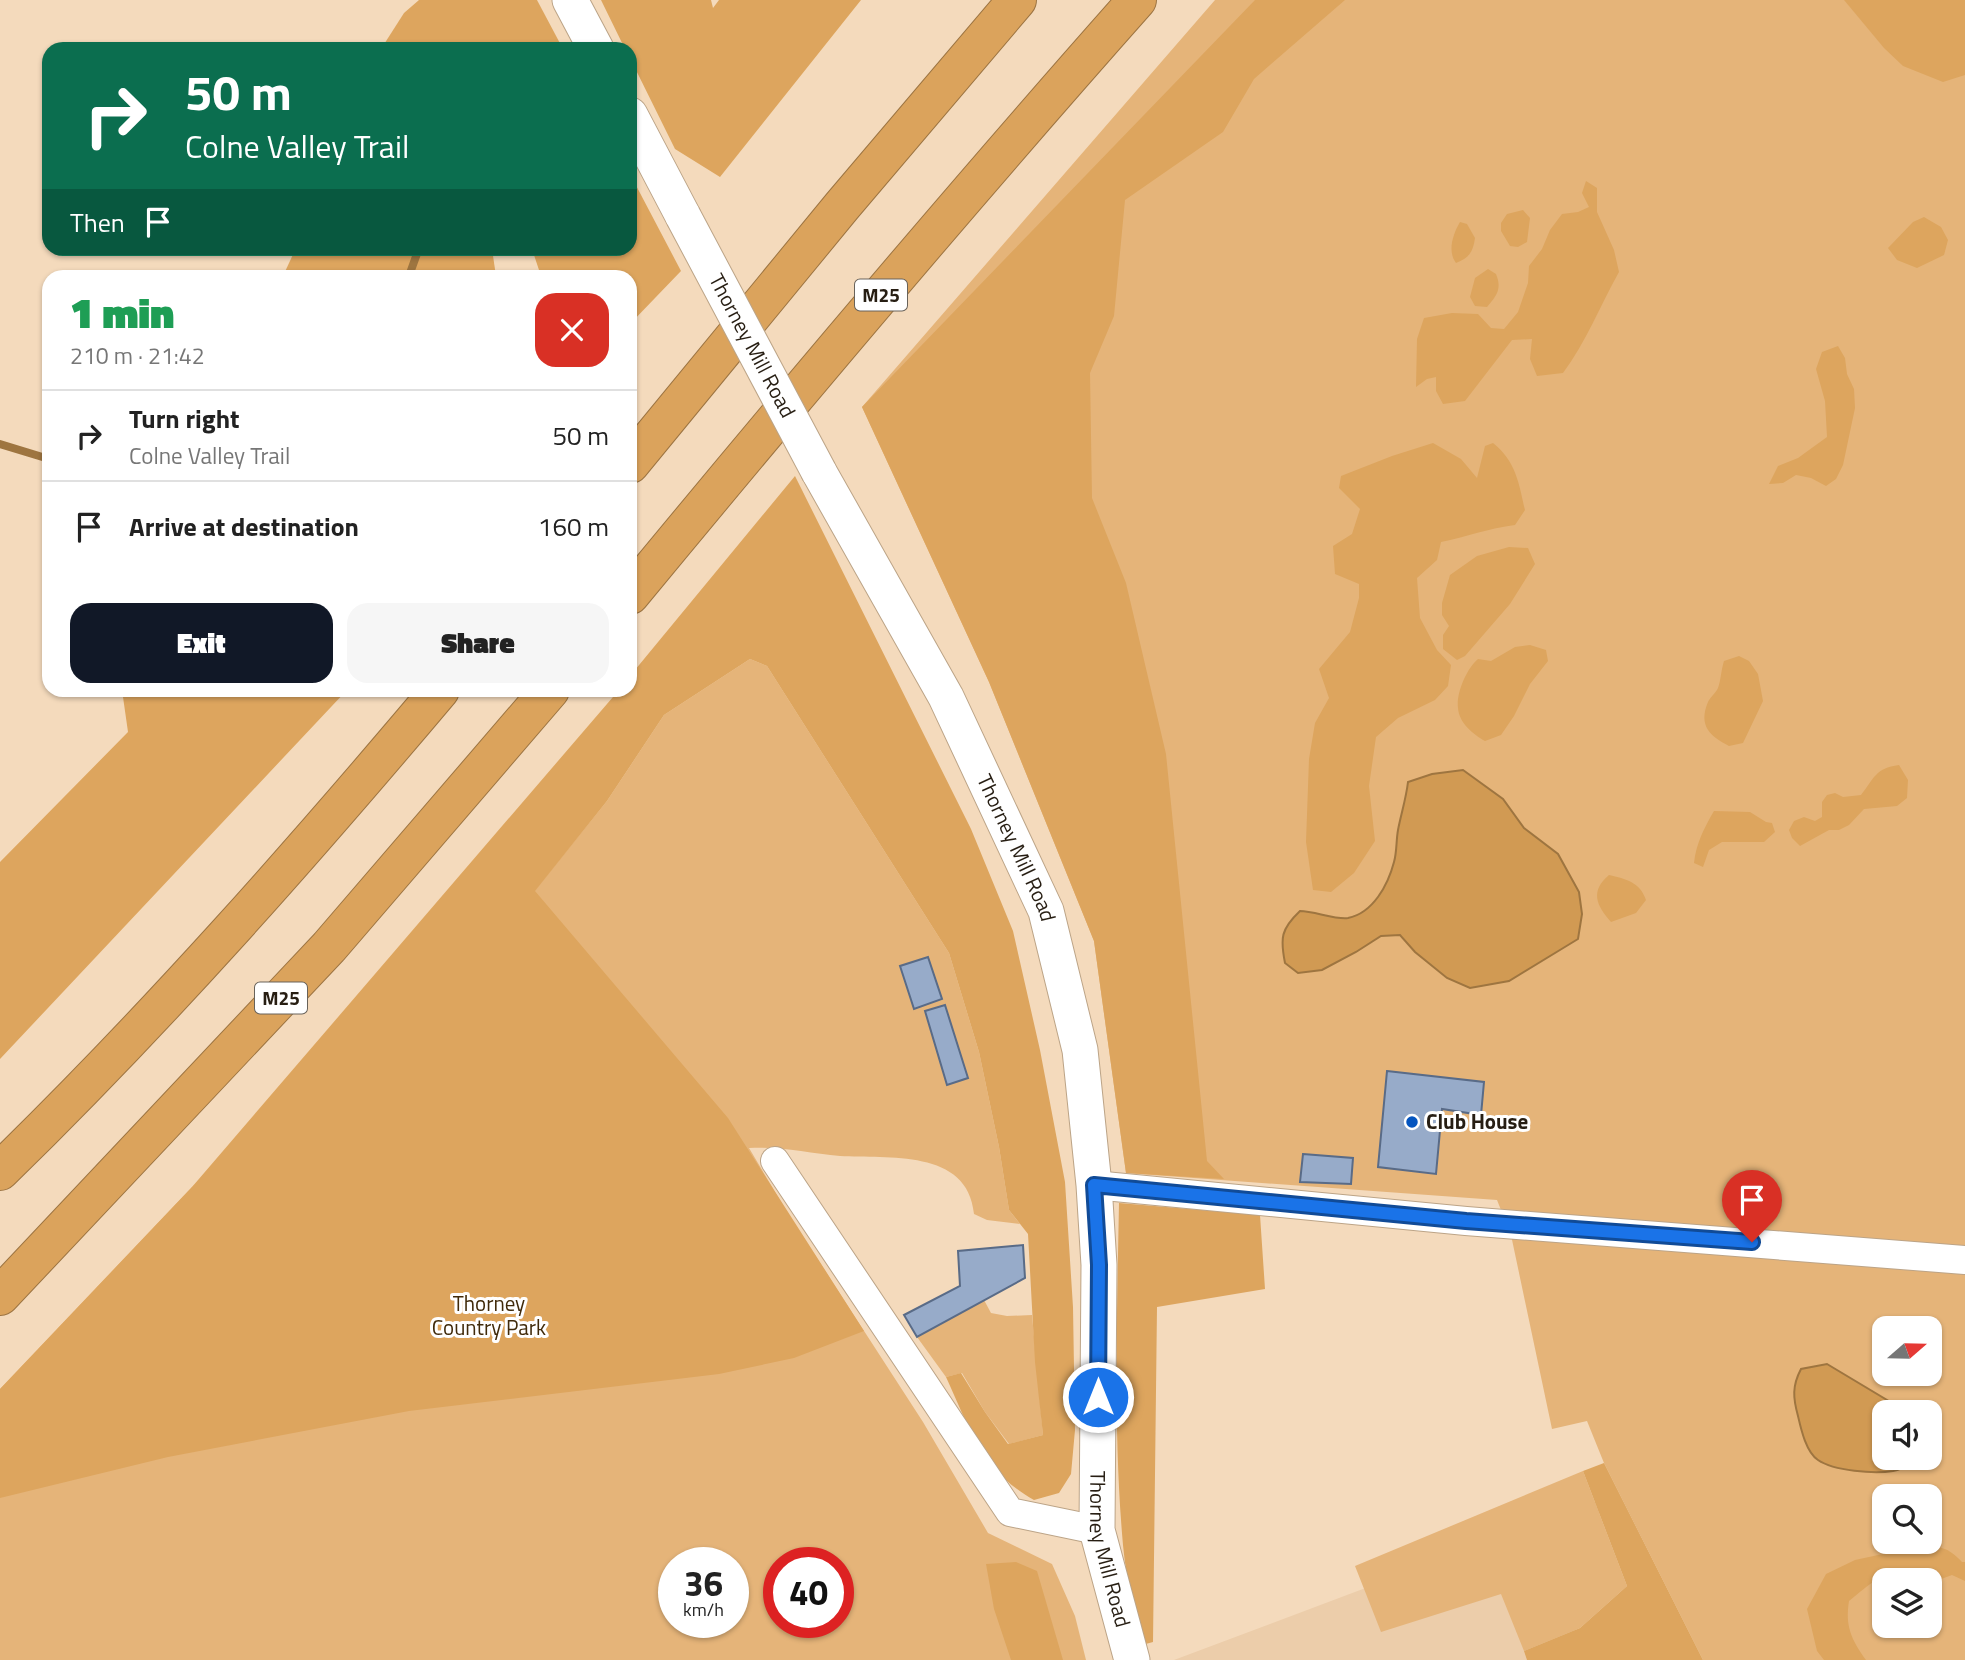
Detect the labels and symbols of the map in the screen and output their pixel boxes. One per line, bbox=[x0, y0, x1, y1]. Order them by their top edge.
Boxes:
street label: Thorney Mill Road bbox=[701, 268, 804, 423]
road number: M25 bbox=[855, 280, 907, 310]
street label: Thorney Mill Road bbox=[969, 769, 1065, 924]
road number: M25 bbox=[255, 982, 307, 1014]
place label: Club House bbox=[1426, 1105, 1528, 1137]
marker: Club House bbox=[1404, 1114, 1420, 1130]
pin bbox=[1722, 1170, 1782, 1242]
park label: Thorney Country Park bbox=[432, 1287, 546, 1343]
north arrow bbox=[1872, 1316, 1942, 1386]
position arrow bbox=[1061, 1360, 1135, 1434]
street label: Thorney Mill Road bbox=[1082, 1471, 1139, 1631]
speed limit sign: 40 bbox=[763, 1547, 854, 1638]

